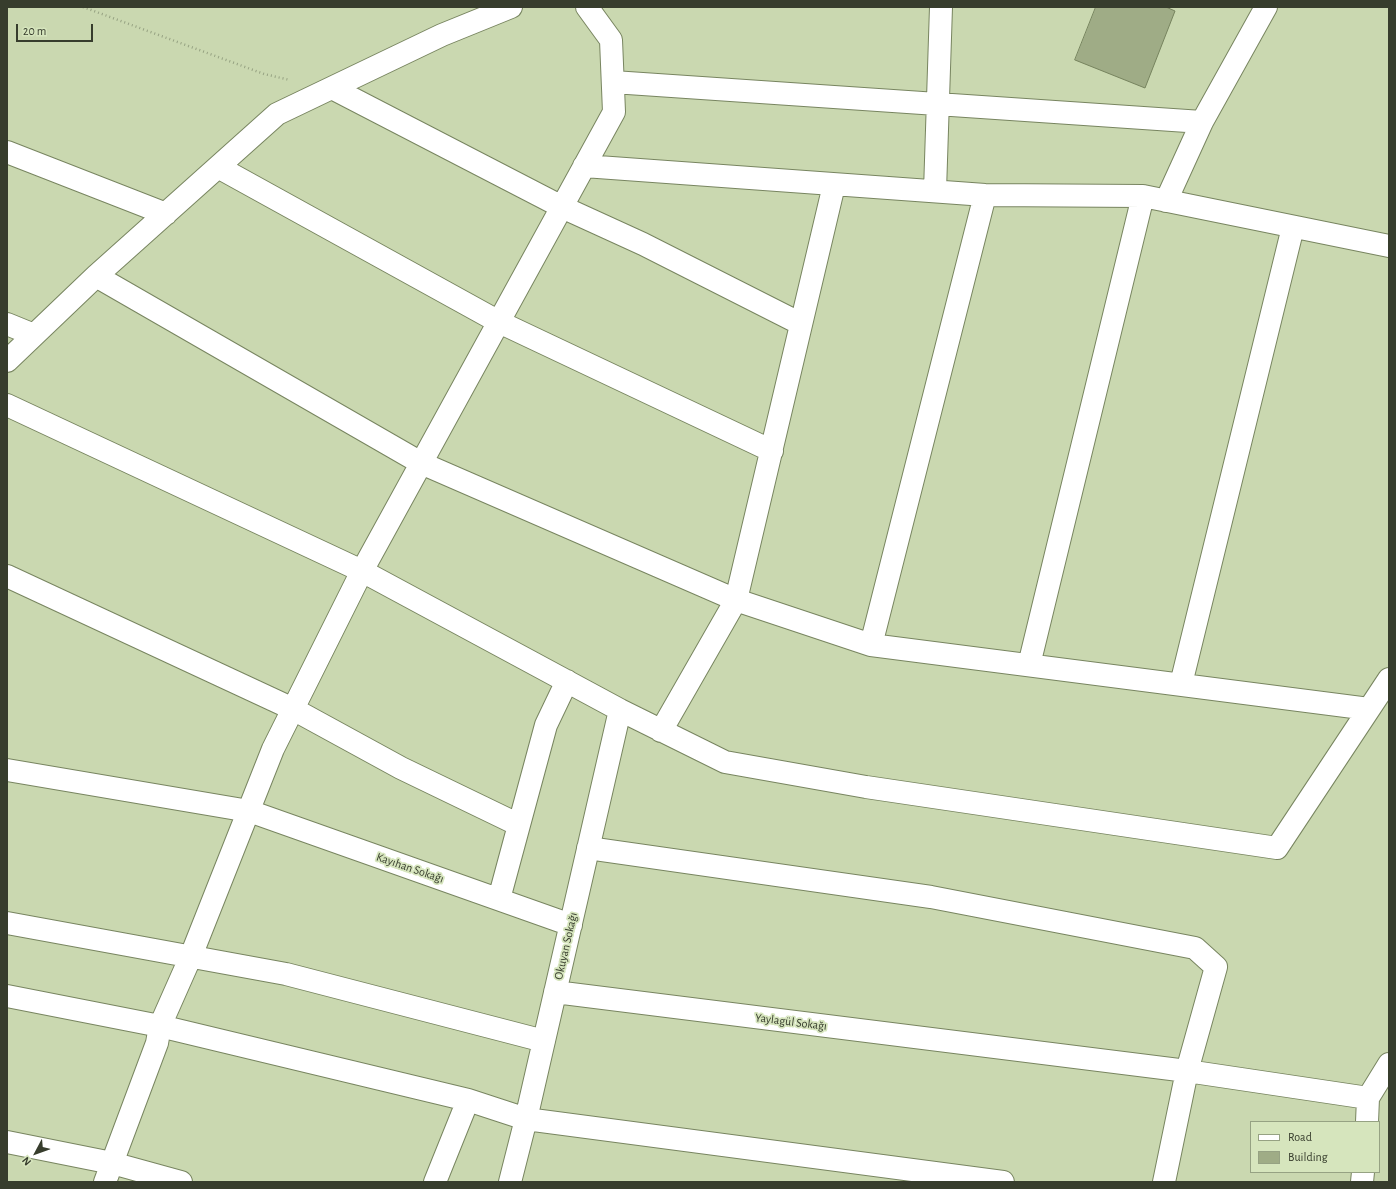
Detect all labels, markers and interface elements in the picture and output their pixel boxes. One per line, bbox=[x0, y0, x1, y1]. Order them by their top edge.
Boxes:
scale bar bbox=[18, 16, 95, 42]
text: 20 m bbox=[23, 25, 46, 37]
street label: Kayıhan Sokağı bbox=[374, 850, 446, 886]
street label: Okuyan Sokağı bbox=[551, 911, 581, 981]
street label: Yaylagül Sokağı bbox=[754, 1010, 828, 1034]
legend bbox=[1250, 1121, 1380, 1173]
text: Road bbox=[1288, 1131, 1312, 1143]
north arrow bbox=[16, 1133, 56, 1173]
text: Building bbox=[1288, 1151, 1328, 1163]
text: N bbox=[20, 1155, 33, 1168]

